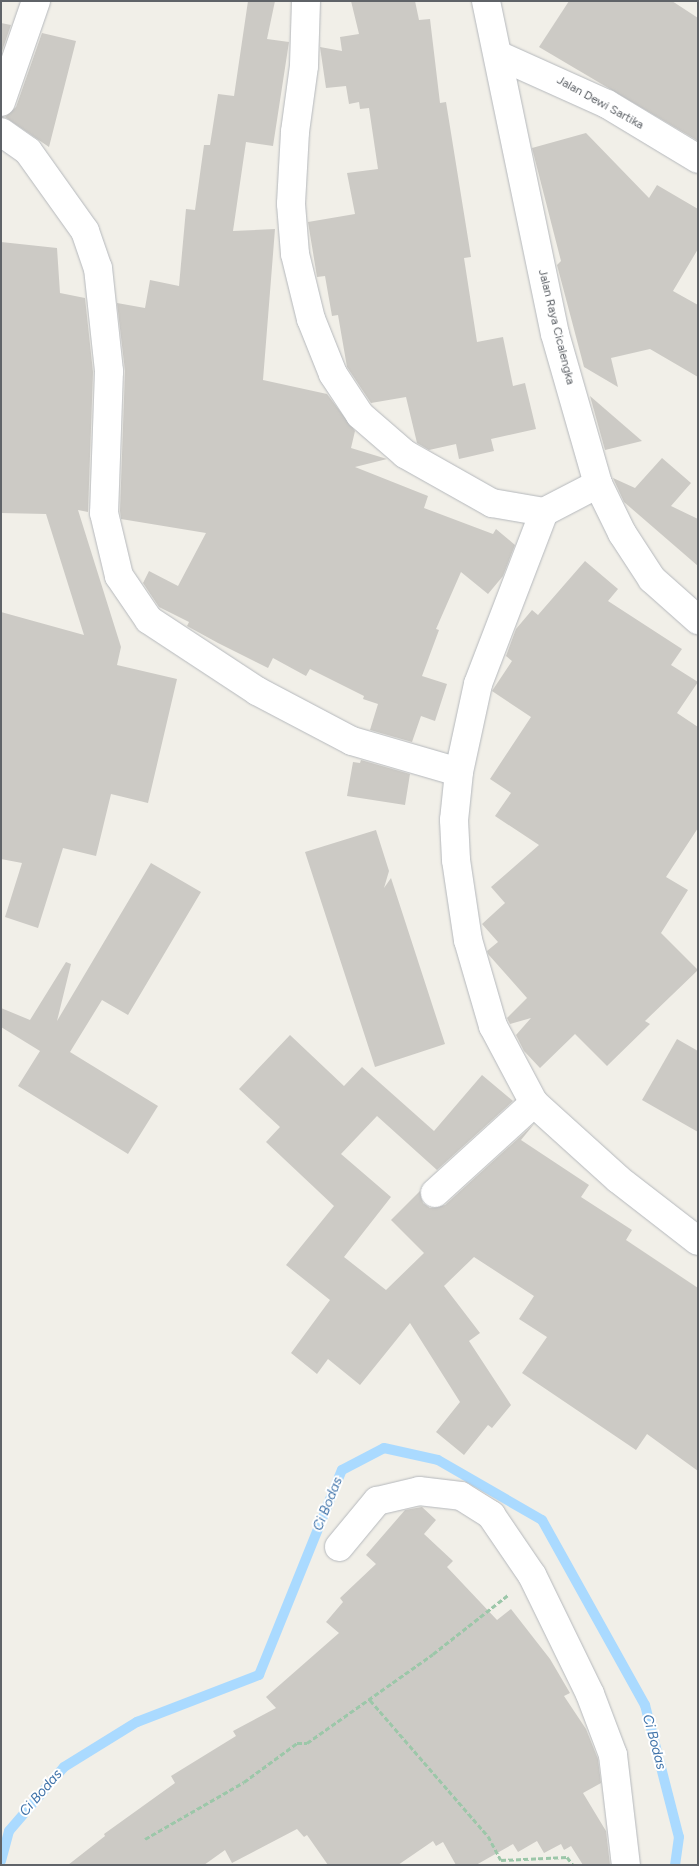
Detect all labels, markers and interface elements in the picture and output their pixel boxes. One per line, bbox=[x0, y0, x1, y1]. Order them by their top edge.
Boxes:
street label: Jalan Dewi Sartika bbox=[554, 73, 646, 133]
street label: Jalan Raya Cicalengka bbox=[535, 268, 577, 386]
water label: Ci Bodas bbox=[310, 1475, 346, 1533]
water label: Ci Bodas bbox=[639, 1713, 669, 1771]
water label: Ci Bodas bbox=[16, 1766, 66, 1820]

